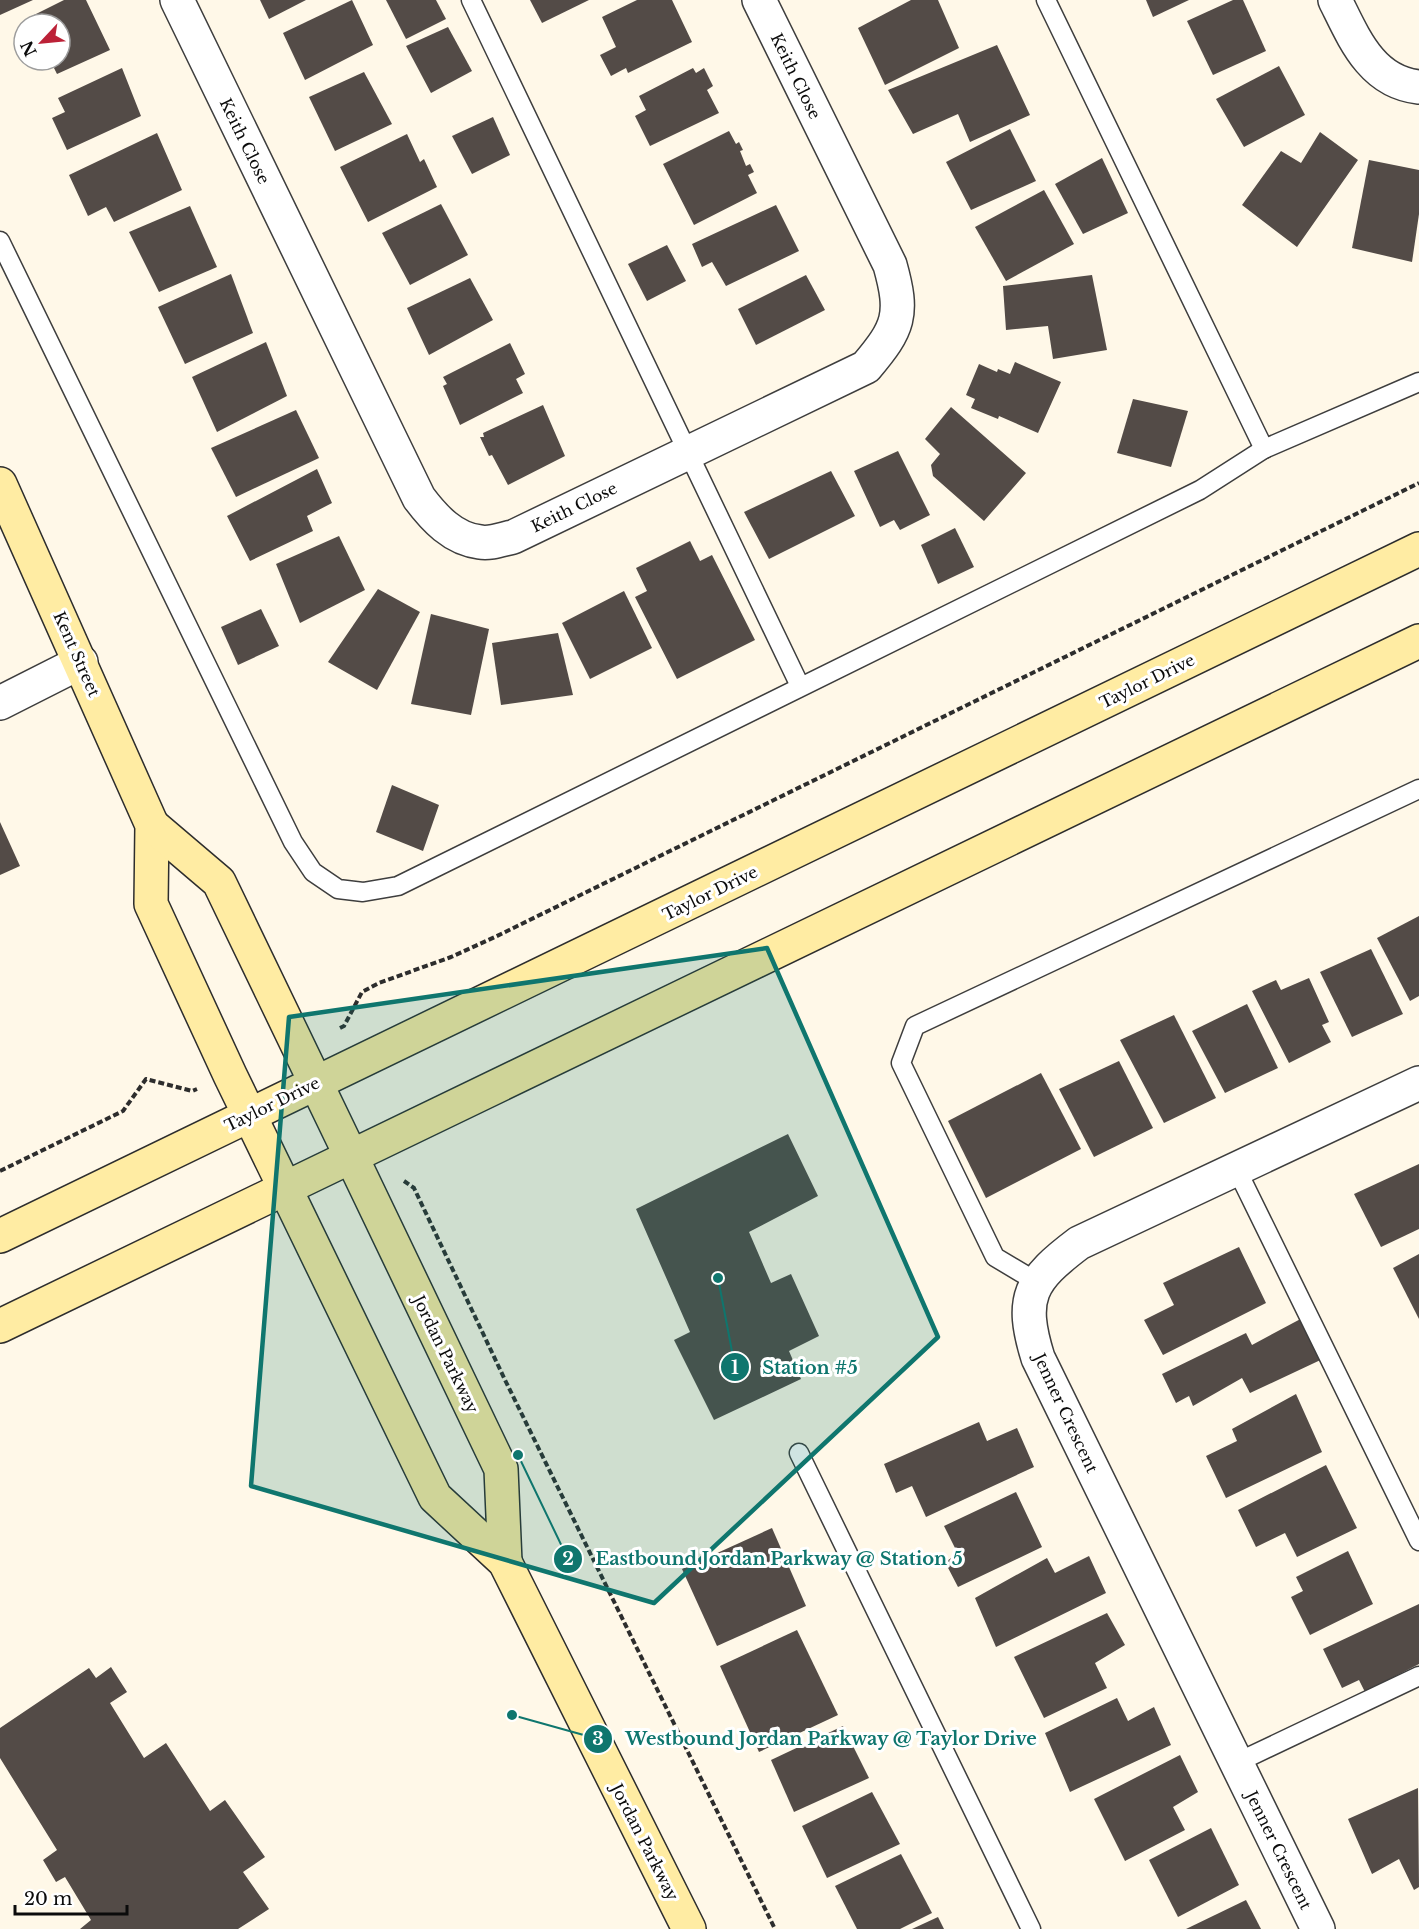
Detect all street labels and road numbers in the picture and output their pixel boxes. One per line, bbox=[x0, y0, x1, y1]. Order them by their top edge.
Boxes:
street label: Keith Close bbox=[767, 30, 825, 122]
street label: Keith Close bbox=[216, 95, 274, 187]
street label: Keith Close bbox=[528, 478, 620, 536]
street label: Kent Street bbox=[49, 608, 105, 700]
street label: Taylor Drive bbox=[1096, 649, 1198, 713]
street label: Taylor Drive bbox=[659, 861, 761, 925]
street label: Taylor Drive bbox=[221, 1072, 323, 1136]
street label: Jordan Parkway bbox=[408, 1290, 483, 1417]
street label: Jenner Crescent bbox=[1029, 1348, 1102, 1476]
street label: Jordan Parkway bbox=[606, 1778, 683, 1904]
street label: Jenner Crescent bbox=[1241, 1786, 1316, 1913]

